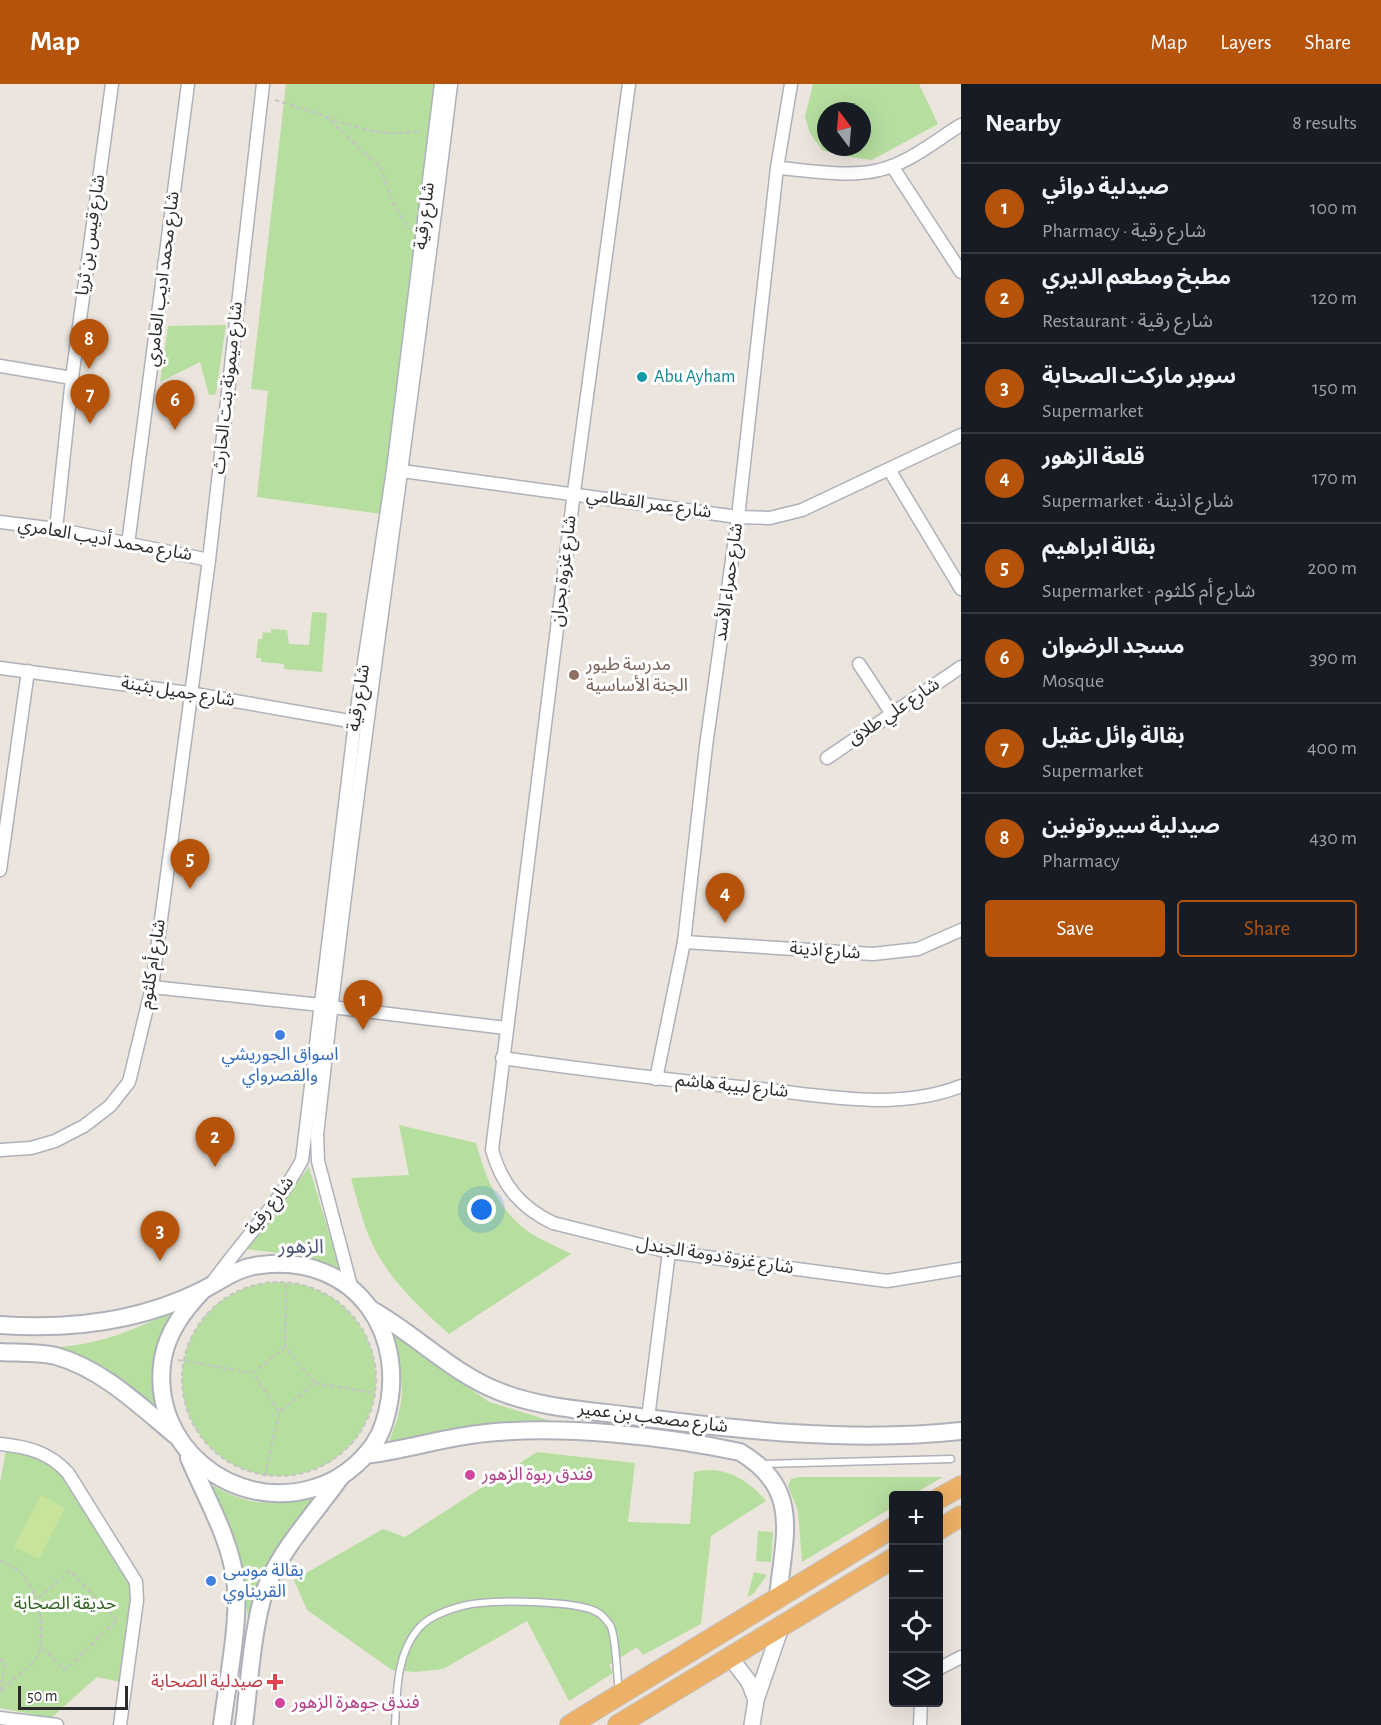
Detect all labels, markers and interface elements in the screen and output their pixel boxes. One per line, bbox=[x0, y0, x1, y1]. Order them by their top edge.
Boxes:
text: Map bbox=[30, 28, 80, 56]
text: Map bbox=[1151, 32, 1187, 53]
text: Layers bbox=[1220, 32, 1271, 53]
text: Share bbox=[1304, 32, 1351, 53]
north arrow bbox=[817, 102, 871, 156]
text: Nearby bbox=[985, 110, 1061, 136]
text: 8 results bbox=[1292, 113, 1357, 133]
street label: شارع قيس بن ثريا bbox=[74, 173, 112, 297]
text: صيدلية دوائي bbox=[1042, 176, 1169, 198]
street label: شارع رقية bbox=[412, 181, 442, 251]
street label: شارع محمد اديب العامري bbox=[143, 190, 187, 368]
text: 1 bbox=[1001, 198, 1008, 218]
text: 100 m bbox=[1310, 198, 1357, 218]
text: Pharmacy · شارع رقية bbox=[1042, 221, 1206, 241]
text: مطبخ ومطعم الديري bbox=[1042, 266, 1231, 288]
text: 2 bbox=[1000, 288, 1009, 308]
text: 120 m bbox=[1311, 288, 1357, 308]
street label: شارع ميمونة بنت الحارث bbox=[210, 301, 250, 476]
text: Restaurant · شارع رقية bbox=[1042, 311, 1213, 331]
pin: 8 bbox=[70, 320, 109, 369]
text: سوبر ماركت الصحابة bbox=[1042, 365, 1236, 387]
place label: Abu Ayham bbox=[654, 368, 735, 386]
marker: Abu Ayham bbox=[635, 370, 649, 384]
pin: 7 bbox=[70, 374, 110, 424]
text: 3 bbox=[1000, 378, 1009, 398]
text: 150 m bbox=[1312, 378, 1357, 398]
pin: 6 bbox=[156, 380, 195, 430]
text: Supermarket bbox=[1042, 401, 1143, 421]
text: قلعة الزهور bbox=[1042, 446, 1145, 468]
text: 4 bbox=[999, 468, 1010, 488]
text: 170 m bbox=[1312, 468, 1357, 488]
street label: شارع عمر القطامي bbox=[585, 486, 713, 526]
text: Supermarket · شارع اذينة bbox=[1042, 491, 1234, 511]
street label: شارع محمد أديب العامري bbox=[16, 513, 194, 568]
street label: شارع غزوة بحران bbox=[548, 514, 584, 628]
street label: شارع حمراء الأسد bbox=[710, 522, 750, 643]
text: بقالة ابراهيم bbox=[1042, 536, 1156, 558]
text: 5 bbox=[1000, 558, 1009, 578]
text: 200 m bbox=[1307, 558, 1357, 578]
text: Supermarket · شارع أم كلثوم bbox=[1042, 581, 1255, 601]
text: مسجد الرضوان bbox=[1042, 635, 1185, 657]
text: 6 bbox=[1000, 648, 1009, 668]
text: 390 m bbox=[1310, 648, 1357, 668]
place label: مدرسة طيور الجنة الأساسية bbox=[585, 656, 688, 695]
street label: شارع رقية bbox=[345, 663, 377, 733]
marker: مدرسة طيور الجنة الأساسية bbox=[567, 668, 581, 682]
text: Mosque bbox=[1042, 671, 1104, 691]
street label: شارع جميل بثينة bbox=[119, 674, 236, 714]
street label: شارع علي طلاق bbox=[845, 675, 945, 752]
text: بقالة وائل عقيل bbox=[1042, 725, 1185, 747]
text: 7 bbox=[1000, 738, 1009, 758]
text: 400 m bbox=[1307, 738, 1357, 758]
text: Supermarket bbox=[1042, 761, 1143, 781]
text: صيدلية سيروتونين bbox=[1042, 815, 1220, 837]
text: 8 bbox=[1000, 828, 1009, 848]
text: 430 m bbox=[1309, 828, 1357, 848]
pin: 5 bbox=[170, 840, 210, 889]
text: Pharmacy bbox=[1042, 851, 1120, 871]
pin: 4 bbox=[706, 874, 744, 923]
button: Save bbox=[985, 900, 1165, 957]
button: Share bbox=[1177, 900, 1357, 957]
street label: شارع أم كلثوم bbox=[134, 917, 173, 1011]
street label: شارع اذينة bbox=[789, 940, 861, 966]
pin: 1 bbox=[344, 980, 382, 1030]
marker: اسواق الجوريشي والقصرواي bbox=[273, 1028, 287, 1042]
place label: اسواق الجوريشي والقصرواي bbox=[222, 1046, 339, 1088]
street label: شارع لبيبة هاشم bbox=[674, 1071, 789, 1105]
pin: 2 bbox=[196, 1118, 234, 1167]
street label: شارع رقية bbox=[242, 1174, 301, 1241]
your location bbox=[467, 1195, 496, 1224]
pin: 3 bbox=[140, 1212, 180, 1261]
street label: شارع غزوة دومة الجندل bbox=[634, 1235, 795, 1281]
district label: الزهور bbox=[277, 1237, 324, 1258]
street label: شارع مصعب بن عمير bbox=[576, 1400, 729, 1440]
place label: فندق ربوة الزهور bbox=[481, 1466, 593, 1485]
marker: فندق ربوة الزهور bbox=[463, 1468, 477, 1482]
map controls bbox=[889, 1491, 943, 1707]
button: + bbox=[889, 1491, 943, 1545]
button: − bbox=[889, 1545, 943, 1599]
place label: بقالة موسى القريناوي bbox=[223, 1562, 304, 1604]
marker: بقالة موسى القريناوي bbox=[204, 1574, 218, 1588]
park label: حديقة الصحابة bbox=[14, 1595, 116, 1613]
button: locate bbox=[889, 1599, 943, 1653]
button: layers bbox=[889, 1653, 943, 1707]
place label: صيدلية الصحابة bbox=[151, 1673, 263, 1691]
marker: صيدلية الصحابة bbox=[268, 1675, 282, 1689]
scale bar bbox=[18, 1683, 128, 1710]
text: 50 m bbox=[27, 1688, 58, 1704]
place label: فندق جوهرة الزهور bbox=[291, 1694, 420, 1713]
marker: فندق جوهرة الزهور bbox=[273, 1696, 287, 1710]

